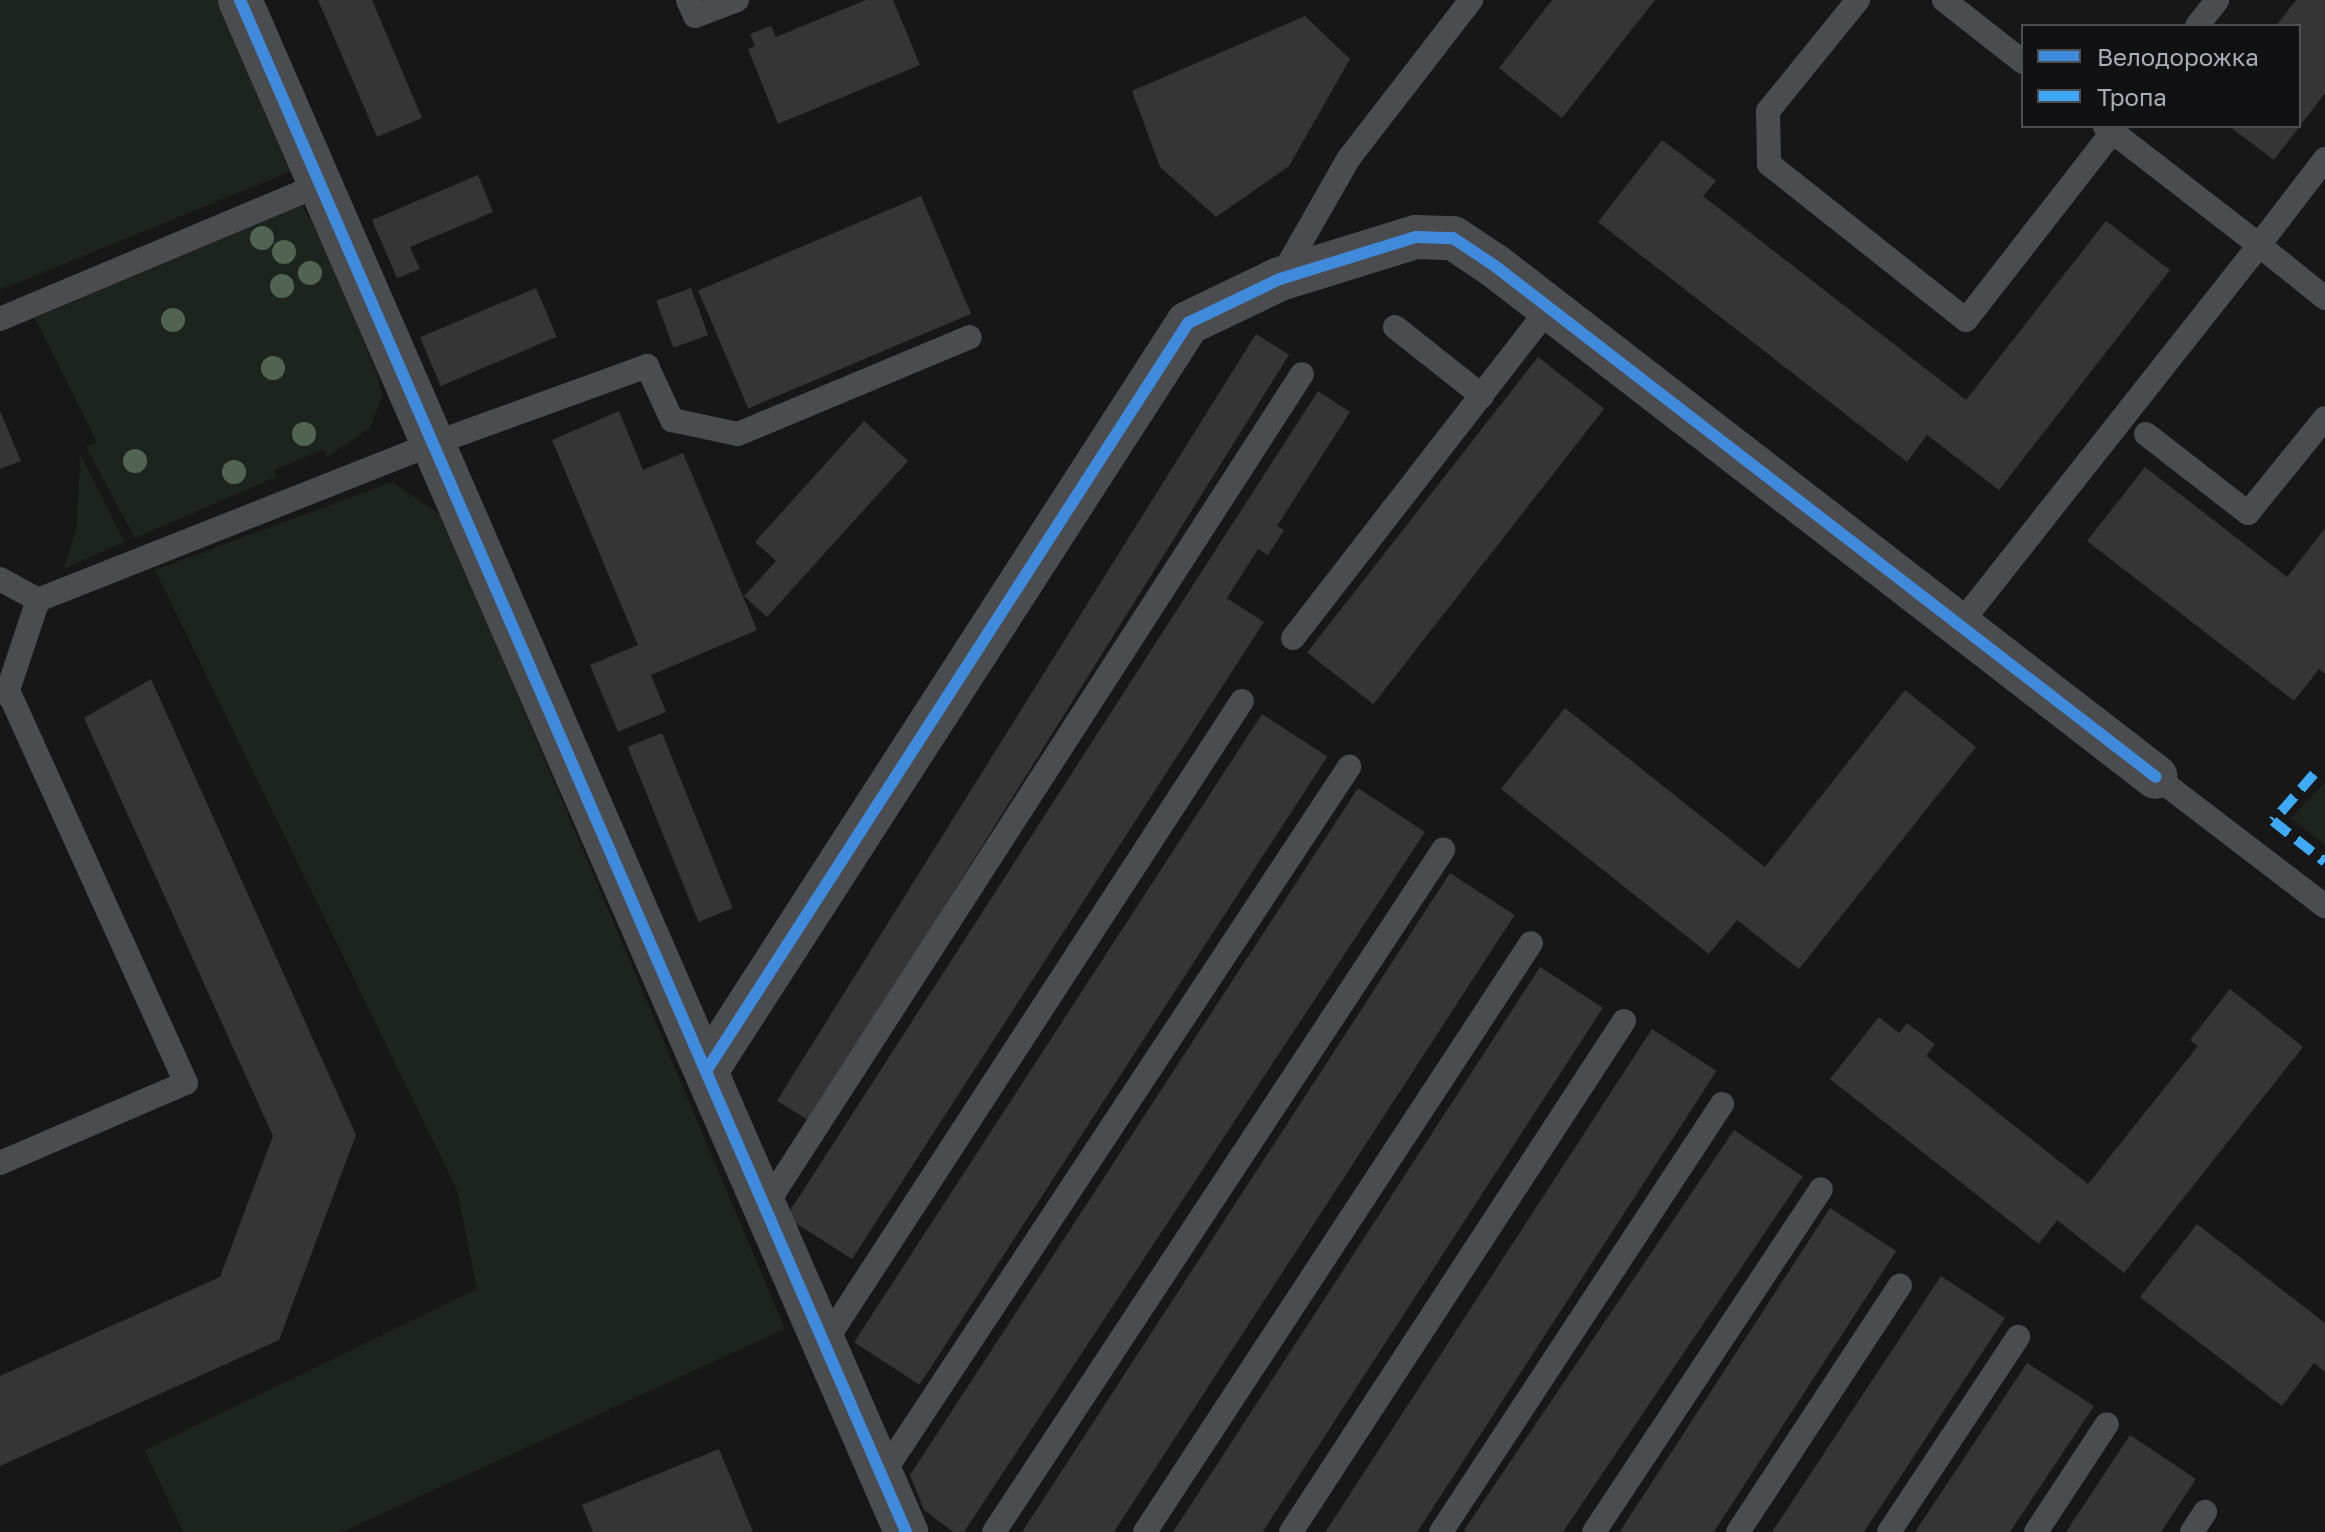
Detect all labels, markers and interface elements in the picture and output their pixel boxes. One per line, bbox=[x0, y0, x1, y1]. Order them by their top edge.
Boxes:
legend bbox=[2021, 24, 2301, 128]
text: Велодорожка bbox=[2097, 42, 2259, 71]
text: Тропа bbox=[2097, 82, 2167, 111]

